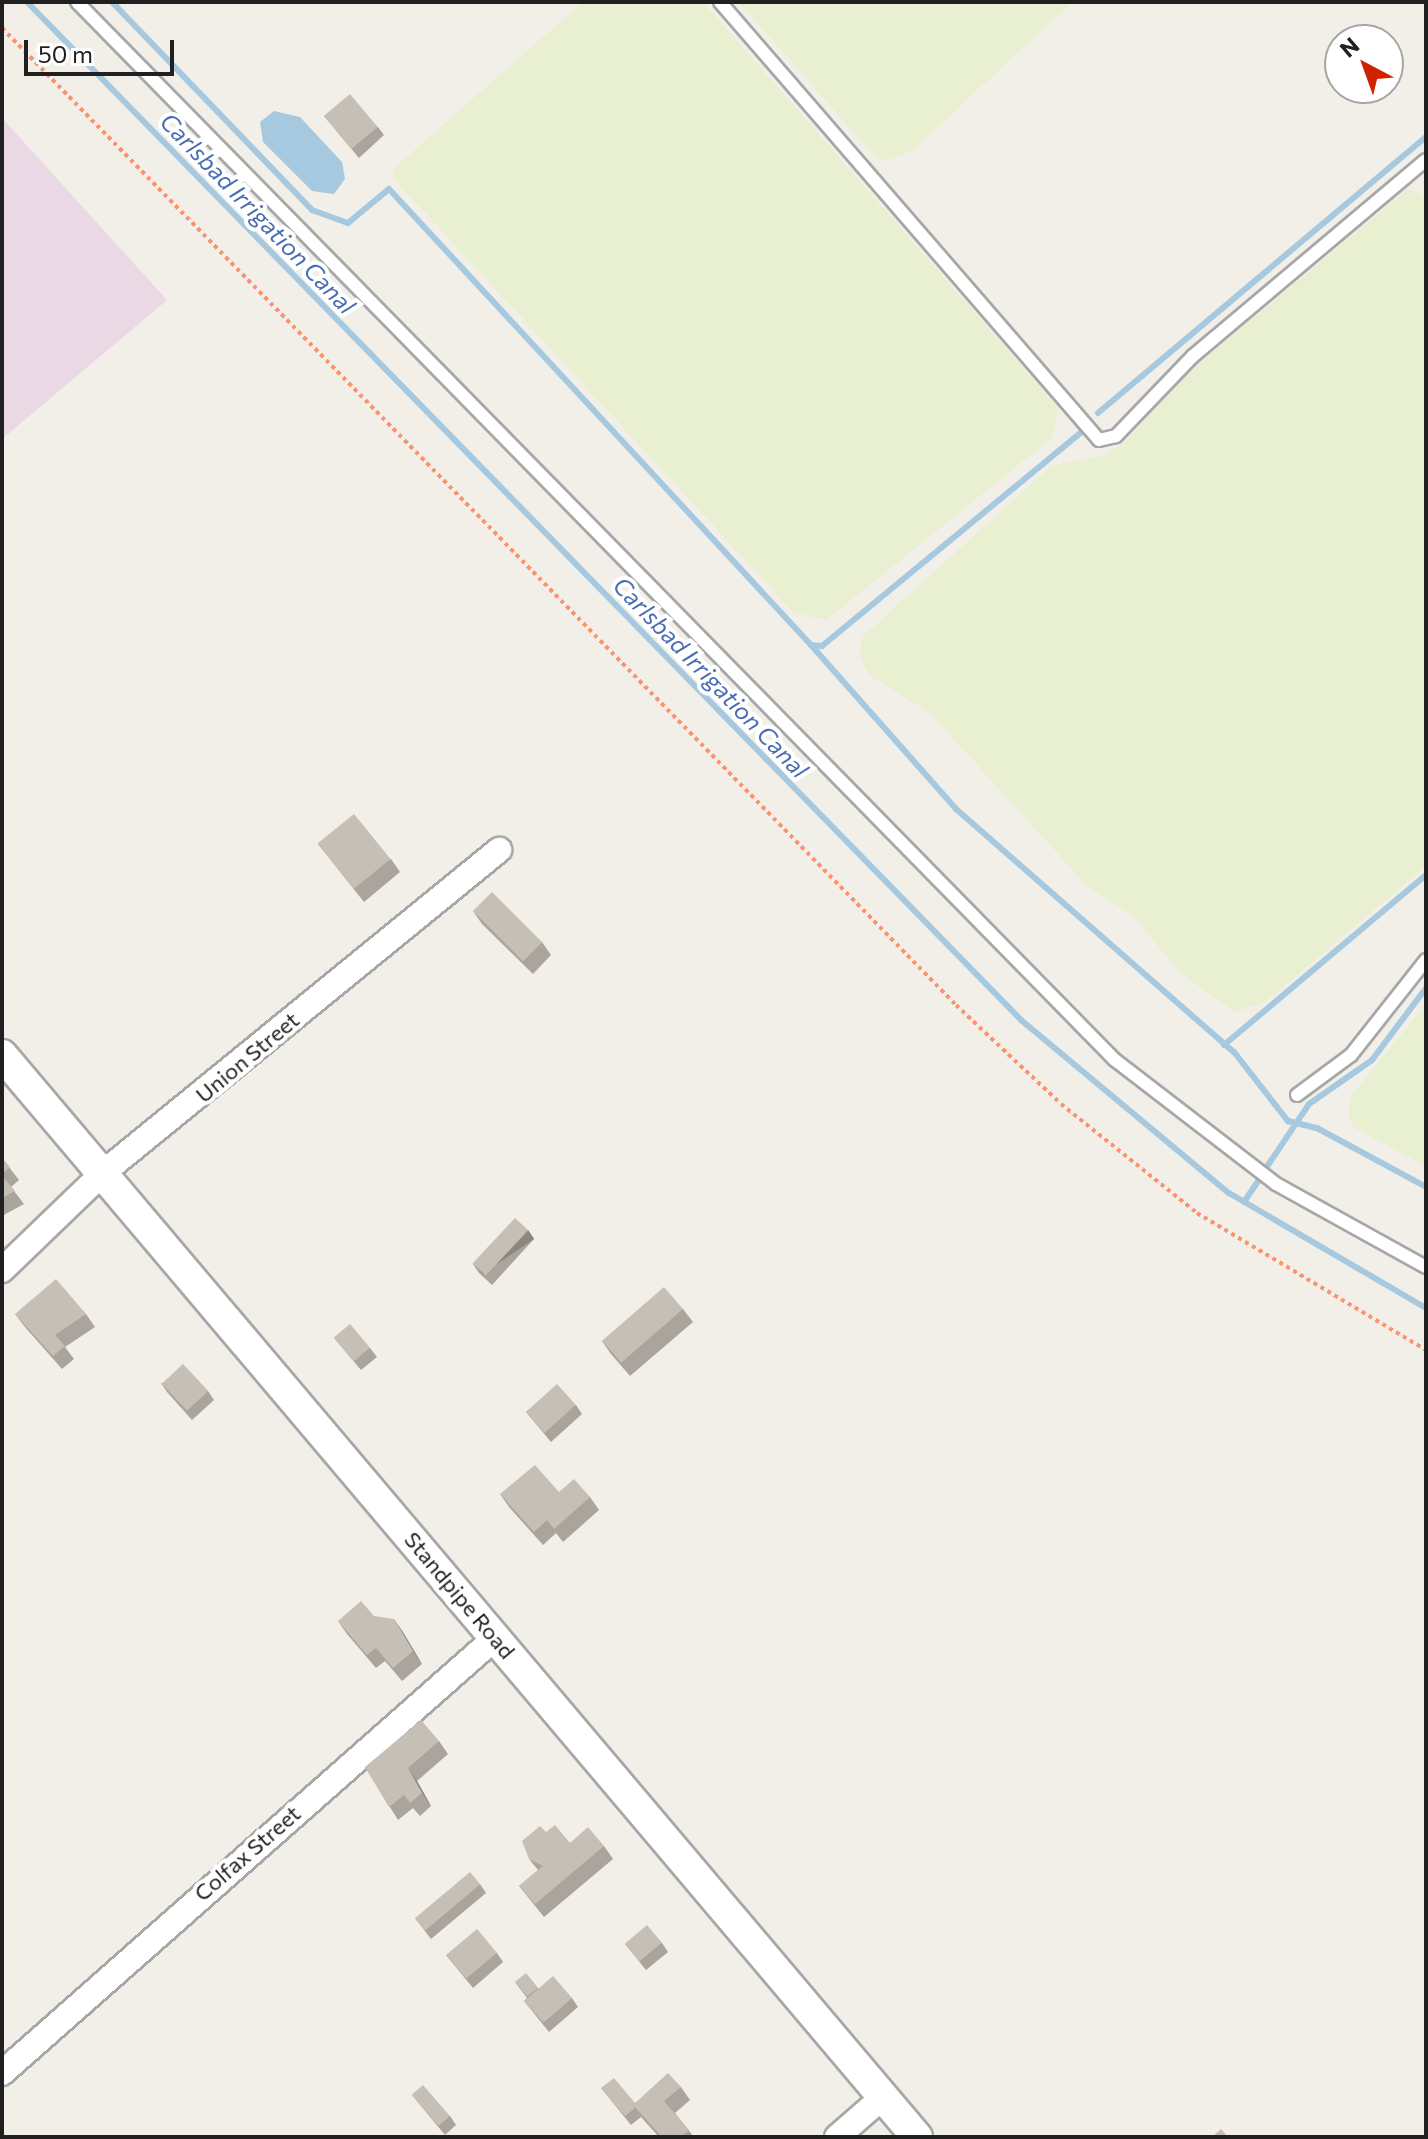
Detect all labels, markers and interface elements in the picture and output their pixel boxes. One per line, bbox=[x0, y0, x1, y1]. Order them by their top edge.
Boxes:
scale bar bbox=[28, 24, 178, 74]
north arrow bbox=[1324, 24, 1404, 104]
text: N bbox=[1334, 31, 1364, 63]
text: 50 m bbox=[38, 39, 93, 68]
water label: Carlsbad Irrigation Canal bbox=[154, 106, 362, 320]
water label: Carlsbad Irrigation Canal bbox=[607, 570, 815, 784]
street label: Union Street bbox=[190, 1006, 304, 1108]
street label: Standpipe Road bbox=[399, 1526, 521, 1664]
street label: Colfax Street bbox=[189, 1800, 305, 1906]

